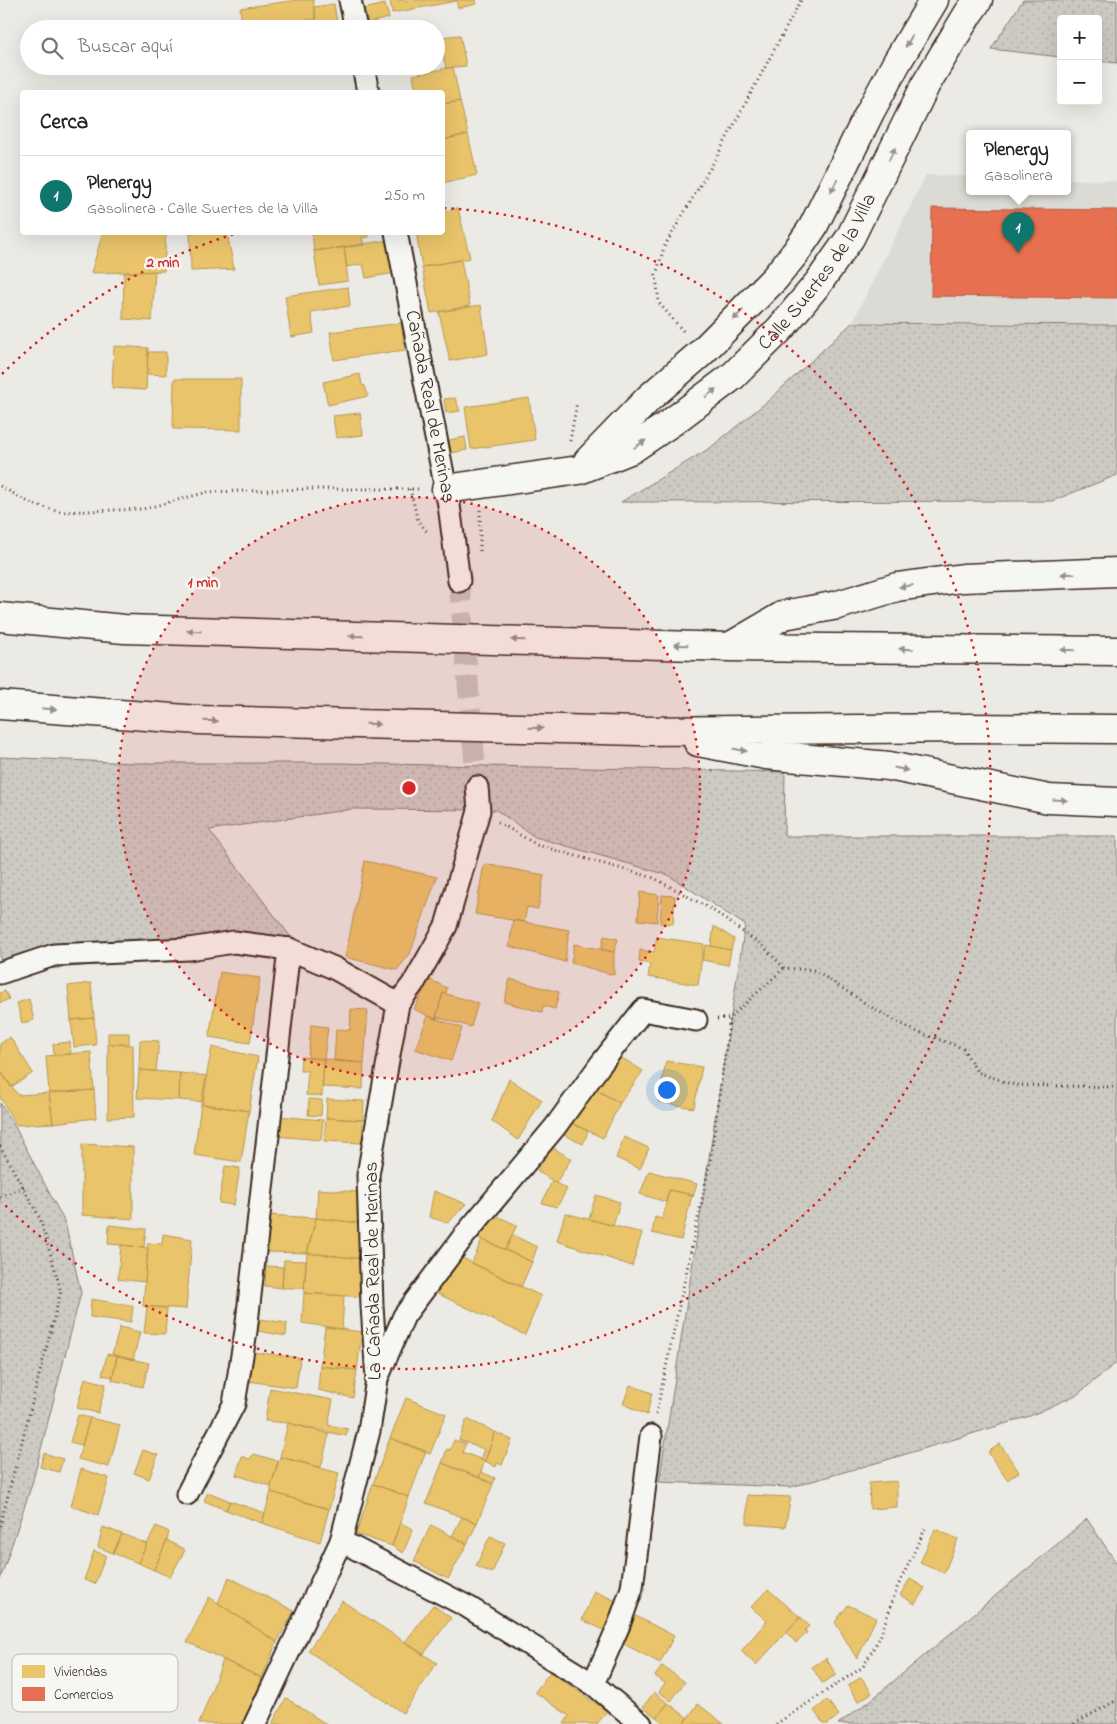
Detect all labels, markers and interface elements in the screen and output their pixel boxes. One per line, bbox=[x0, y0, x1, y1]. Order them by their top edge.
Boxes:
map controls bbox=[1057, 15, 1102, 105]
button: + bbox=[1057, 15, 1102, 60]
search box bbox=[20, 20, 445, 75]
icon: search bbox=[38, 34, 66, 62]
text: Buscar aquí bbox=[78, 34, 173, 61]
one-way arrow bbox=[904, 35, 913, 48]
button: − bbox=[1057, 60, 1102, 105]
text: Cerca bbox=[40, 108, 88, 138]
popup bbox=[966, 130, 1071, 195]
text: Plenergy bbox=[984, 137, 1049, 164]
one-way arrow bbox=[888, 147, 896, 161]
text: Gasolinera bbox=[984, 164, 1053, 188]
text: Plenergy bbox=[87, 170, 151, 197]
one-way arrow bbox=[830, 178, 838, 193]
text: 1 bbox=[53, 184, 59, 208]
text: 250 m bbox=[385, 184, 425, 208]
street label: Calle Suertes de la Villa bbox=[751, 189, 884, 358]
text: Gasolinera · Calle Suertes de la Villa bbox=[87, 197, 318, 221]
pin: 1 bbox=[1002, 212, 1034, 253]
text: 2 min bbox=[146, 252, 180, 274]
street label: Cañada Real de Merinas bbox=[397, 308, 463, 506]
one-way arrow bbox=[732, 309, 744, 321]
one-way arrow bbox=[704, 387, 717, 398]
one-way arrow bbox=[633, 439, 647, 449]
one-way arrow bbox=[1060, 570, 1076, 578]
text: 1 min bbox=[188, 572, 219, 594]
one-way arrow bbox=[898, 582, 914, 590]
one-way arrow bbox=[185, 627, 201, 635]
one-way arrow bbox=[348, 631, 364, 639]
one-way arrow bbox=[510, 636, 526, 644]
one-way arrow bbox=[673, 641, 689, 649]
one-way arrow bbox=[898, 645, 914, 653]
one-way arrow bbox=[1060, 646, 1076, 654]
one-way arrow bbox=[41, 705, 57, 713]
one-way arrow bbox=[203, 717, 219, 725]
one-way arrow bbox=[365, 720, 381, 728]
one-way arrow bbox=[528, 724, 544, 732]
one-way arrow bbox=[732, 747, 748, 755]
one-way arrow bbox=[894, 765, 909, 773]
centre of rings bbox=[400, 779, 418, 797]
one-way arrow bbox=[1053, 796, 1069, 804]
your location bbox=[654, 1077, 680, 1103]
street label: La Cañada Real de Merinas bbox=[358, 1161, 390, 1381]
legend bbox=[12, 1654, 178, 1712]
text: Viviendas bbox=[53, 1662, 107, 1683]
text: Comercios bbox=[54, 1685, 114, 1706]

